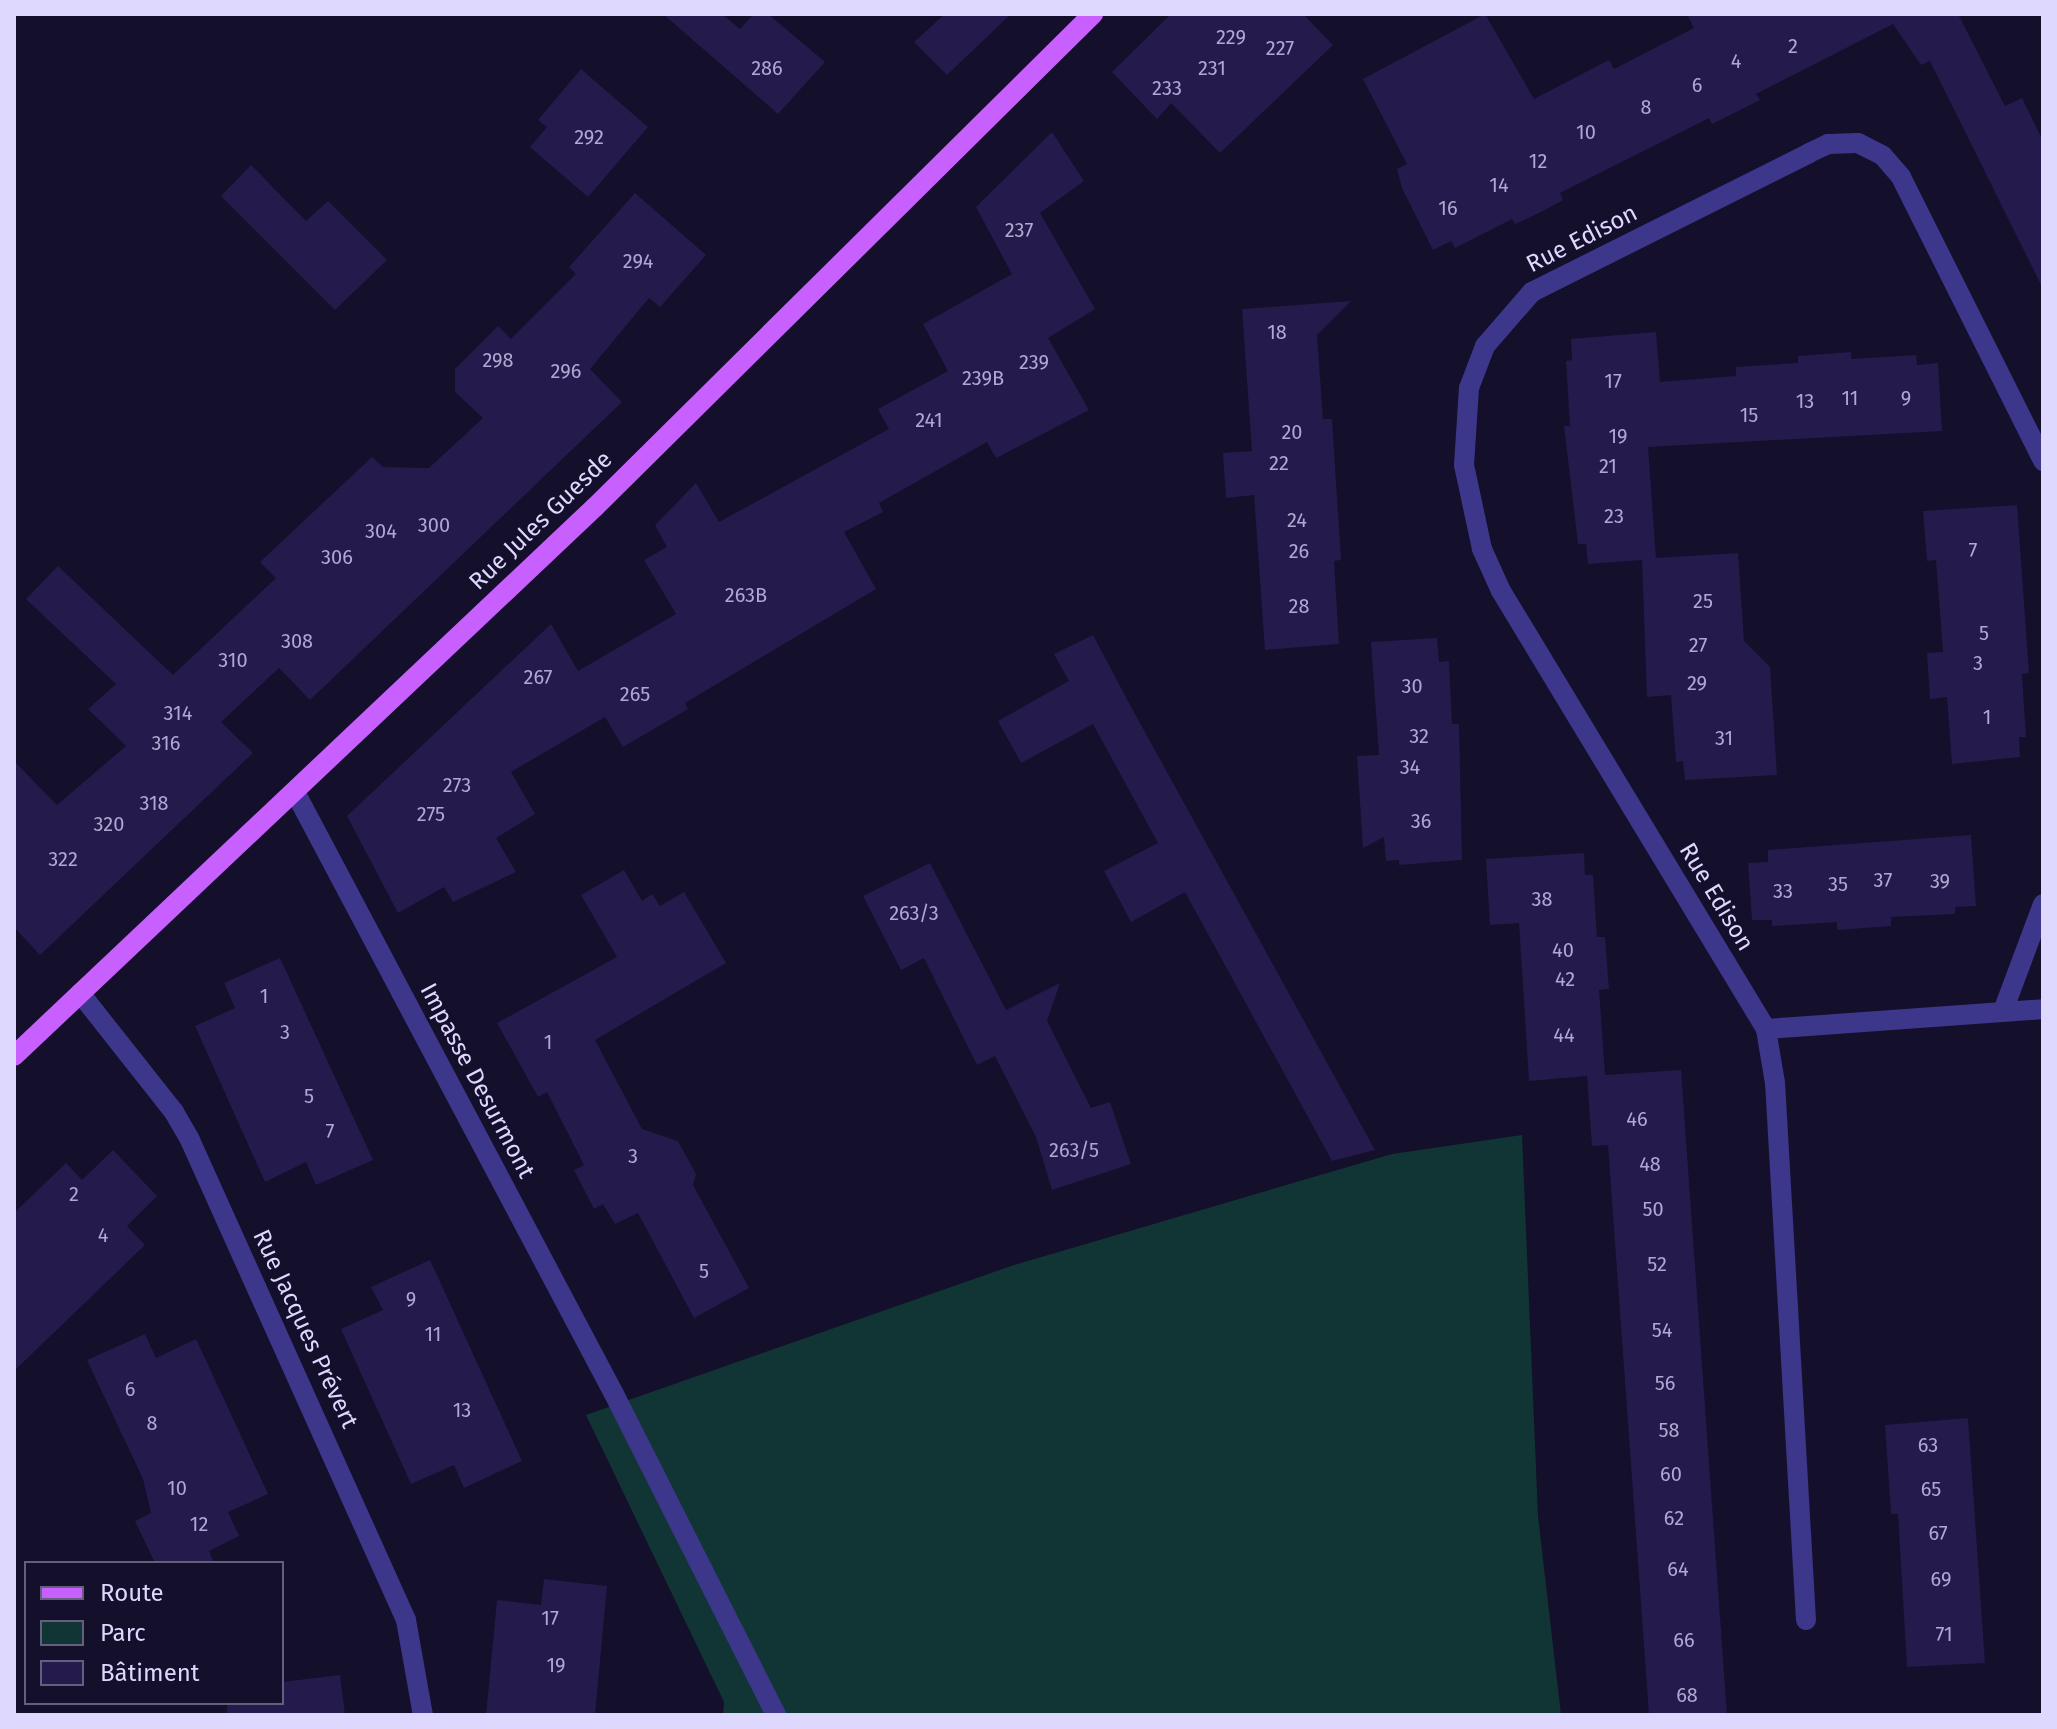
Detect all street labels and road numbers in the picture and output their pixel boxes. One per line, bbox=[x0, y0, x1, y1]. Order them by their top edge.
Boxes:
street label: Rue Edison bbox=[1522, 199, 1642, 279]
street label: Rue Jules Guesde bbox=[464, 445, 618, 597]
street label: Rue Edison bbox=[1673, 838, 1759, 956]
street label: Impasse Desurmont bbox=[413, 979, 541, 1183]
street label: Rue Jacques Prévert bbox=[246, 1225, 364, 1433]

